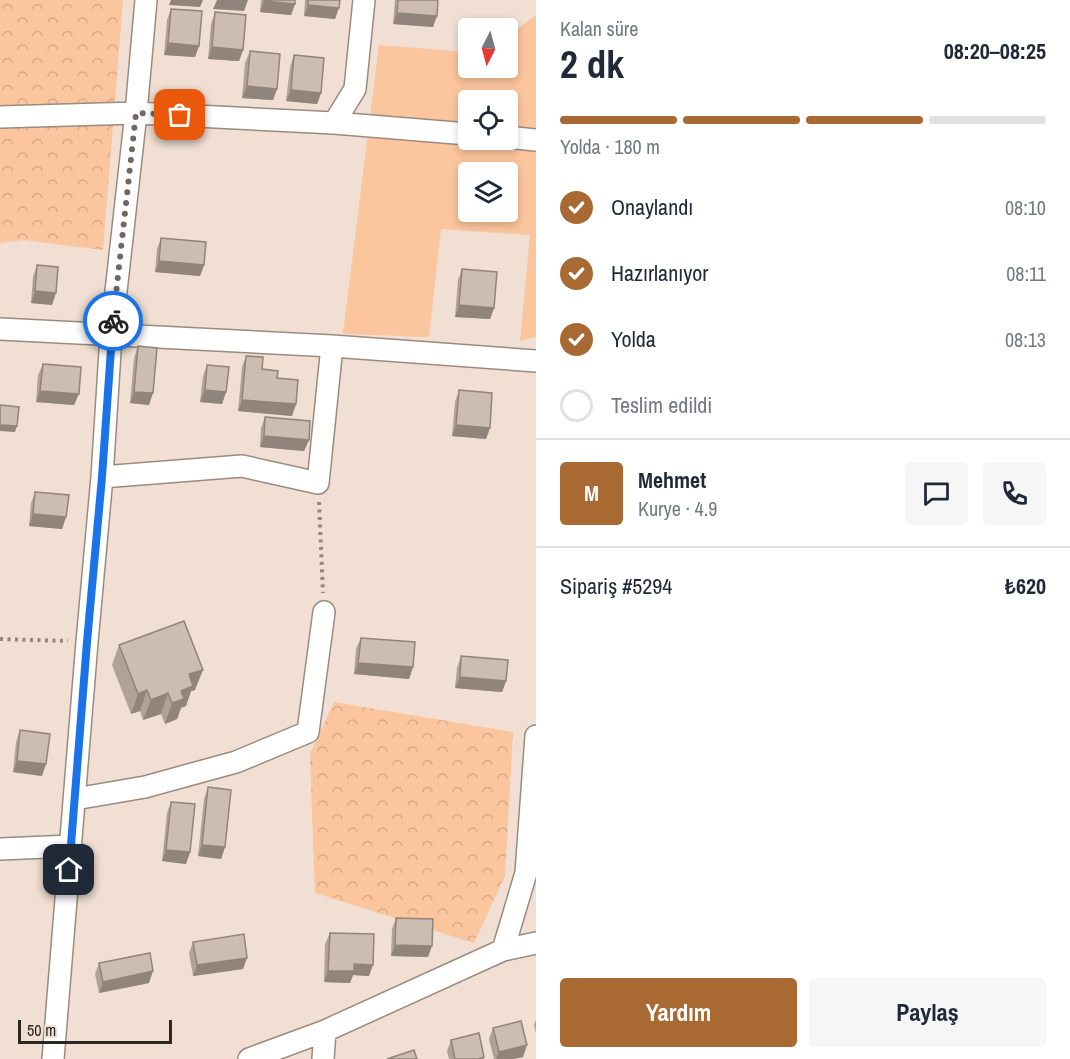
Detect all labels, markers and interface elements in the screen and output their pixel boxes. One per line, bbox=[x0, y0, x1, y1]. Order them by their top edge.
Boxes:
text: Kalan süre bbox=[560, 15, 638, 42]
north arrow bbox=[458, 18, 518, 78]
map controls bbox=[458, 18, 518, 222]
text: 08:20–08:25 bbox=[944, 36, 1046, 66]
text: 2 dk bbox=[560, 38, 624, 90]
pin bbox=[154, 89, 205, 140]
button: locate bbox=[458, 90, 518, 150]
icon: bag bbox=[163, 98, 196, 131]
text: Yolda · 180 m bbox=[560, 133, 660, 160]
button: layers bbox=[458, 162, 518, 222]
icon: check bbox=[560, 191, 593, 224]
text: Onaylandı bbox=[611, 192, 693, 222]
text: 08:10 bbox=[1005, 194, 1046, 221]
icon: check bbox=[560, 257, 593, 290]
text: Hazırlanıyor bbox=[611, 258, 708, 288]
text: 08:11 bbox=[1006, 260, 1046, 287]
courier bbox=[83, 291, 143, 351]
icon: bike bbox=[97, 305, 130, 338]
icon: check bbox=[560, 323, 593, 356]
text: Yolda bbox=[611, 324, 656, 354]
text: 08:13 bbox=[1005, 326, 1046, 353]
text: Teslim edildi bbox=[611, 390, 712, 420]
button: chat bbox=[905, 462, 968, 525]
button: phone bbox=[983, 462, 1046, 525]
text: Mehmet bbox=[638, 465, 706, 495]
text: M bbox=[584, 478, 599, 508]
text: Kurye · 4.9 bbox=[638, 495, 717, 522]
text: Sipariş #5294 bbox=[560, 571, 672, 601]
text: ₺620 bbox=[1005, 571, 1046, 601]
pin bbox=[43, 844, 94, 895]
icon: home bbox=[52, 853, 85, 886]
button: Yardım bbox=[560, 978, 797, 1047]
button: Paylaş bbox=[809, 978, 1046, 1047]
scale bar bbox=[18, 1017, 172, 1044]
text: 50 m bbox=[27, 1019, 56, 1041]

